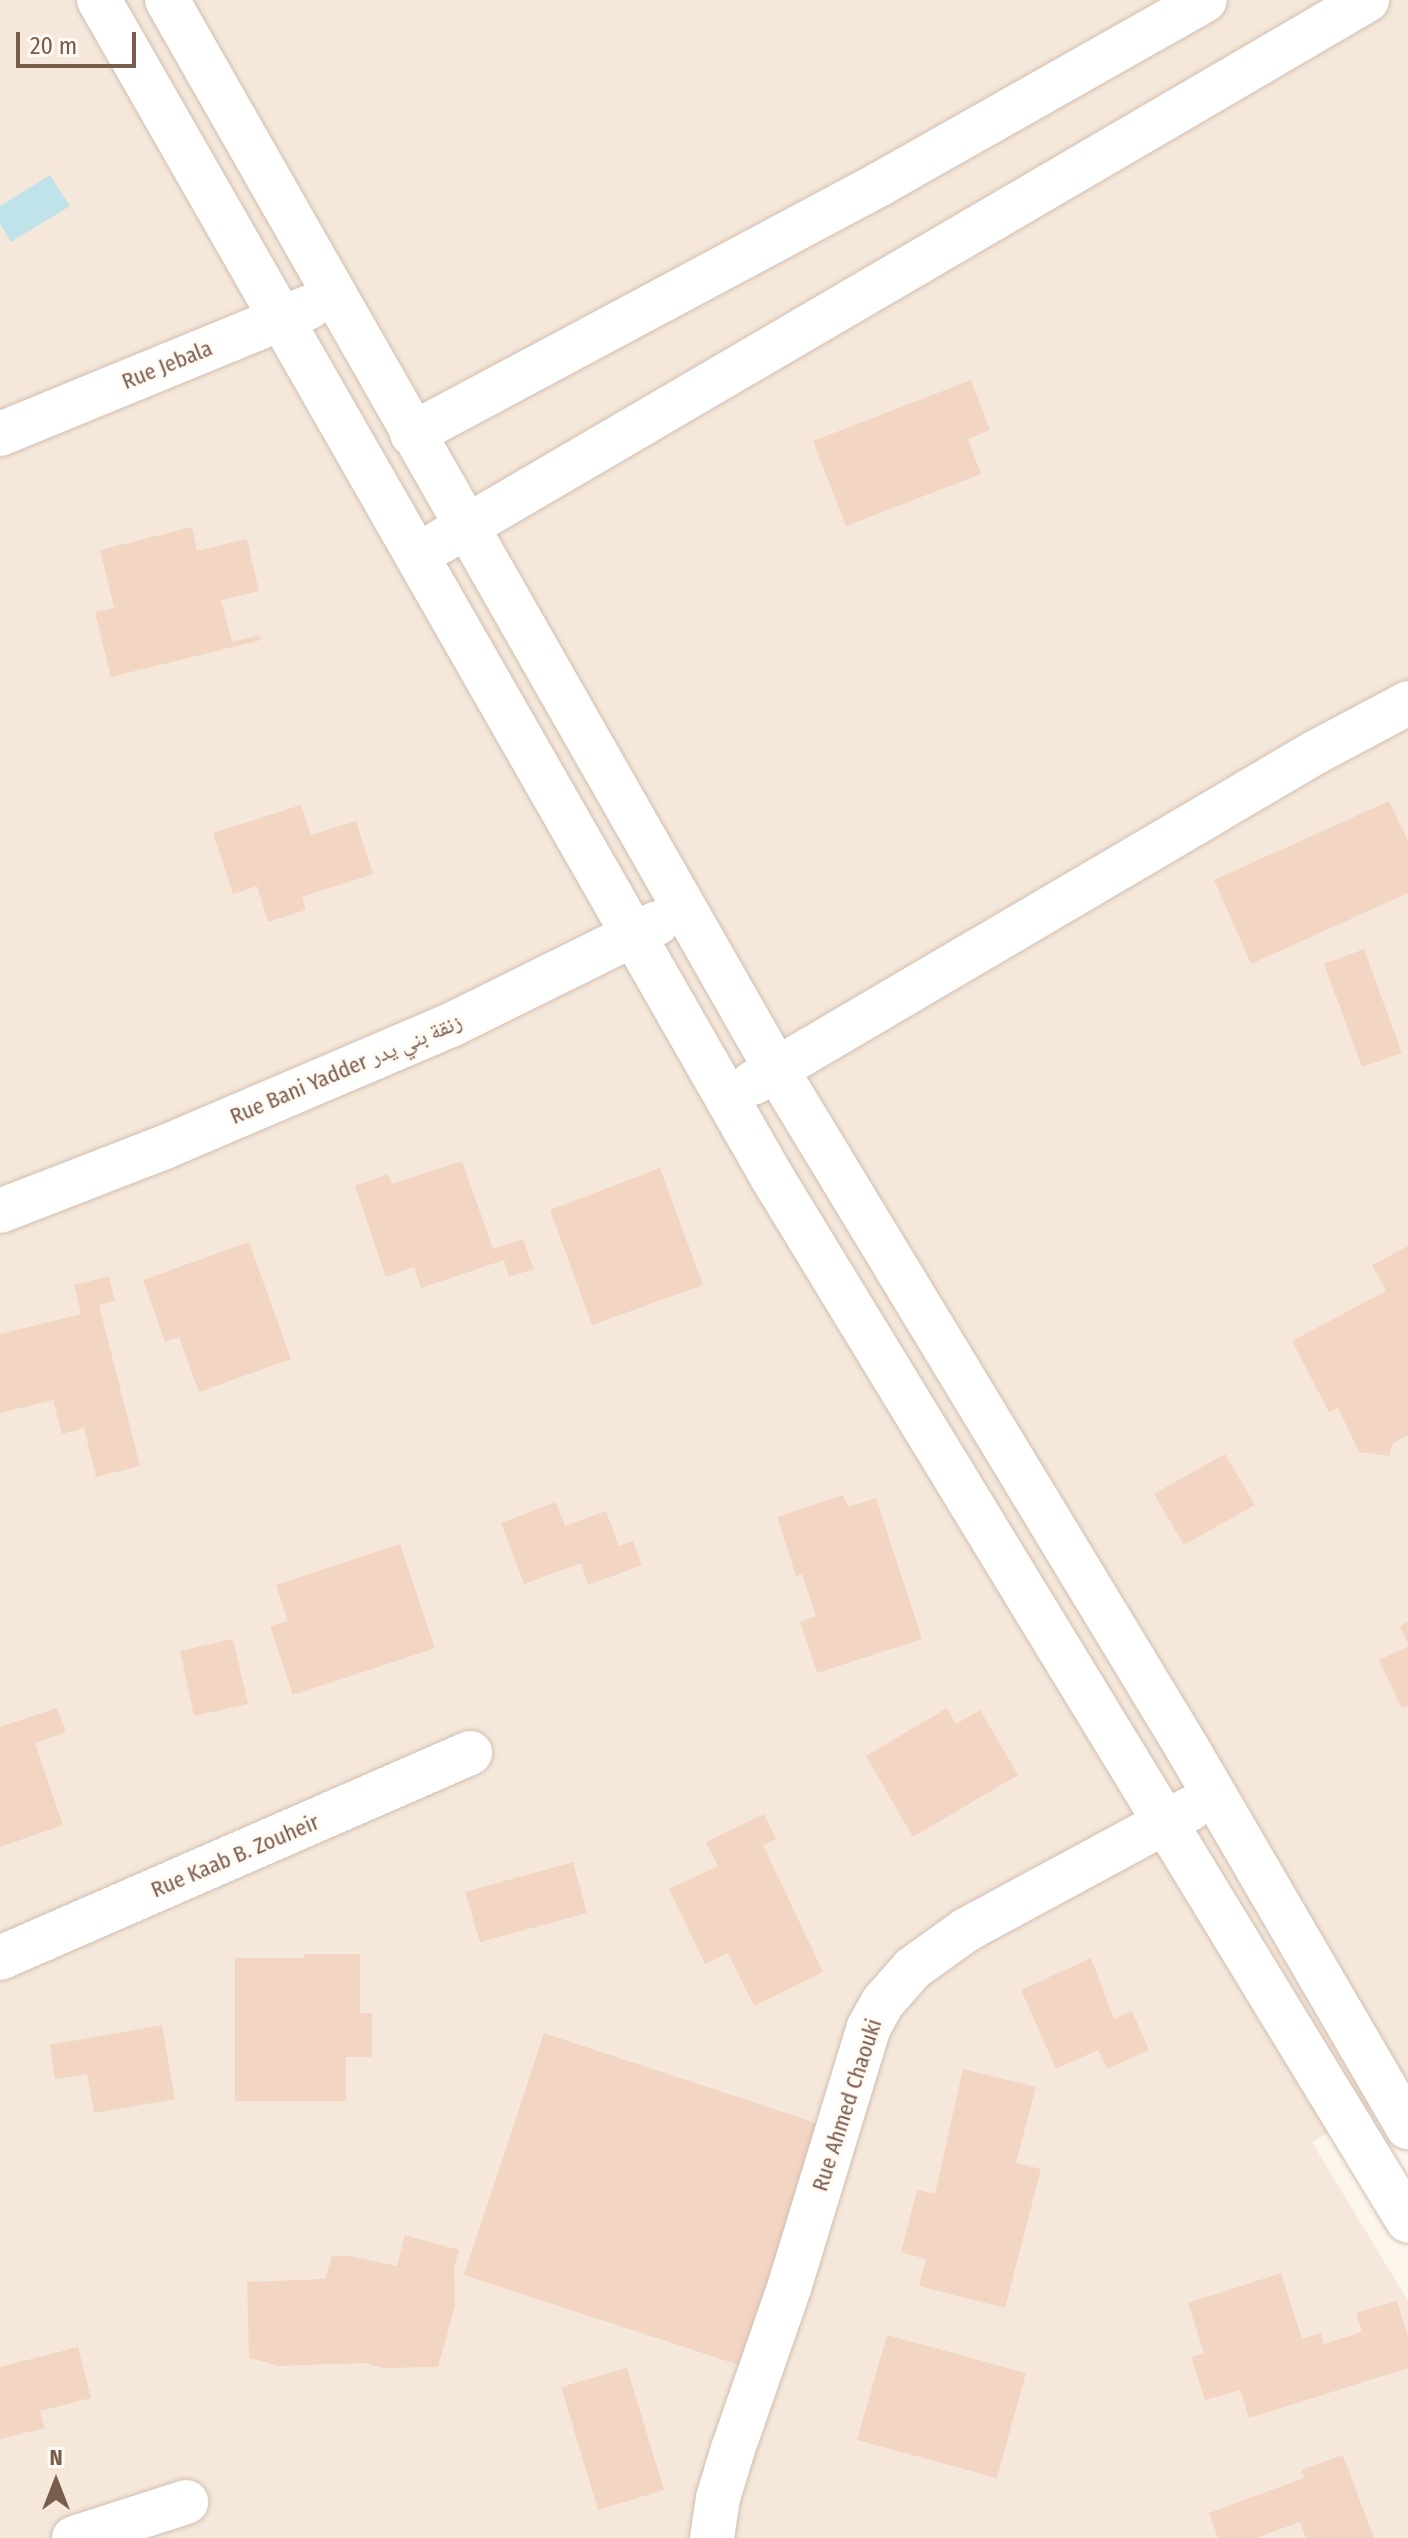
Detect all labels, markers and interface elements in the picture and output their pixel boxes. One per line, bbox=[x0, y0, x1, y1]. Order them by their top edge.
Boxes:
scale bar bbox=[20, 16, 140, 66]
text: 20 m bbox=[30, 32, 77, 60]
street label: Rue Jebala bbox=[118, 335, 216, 395]
street label: Rue Bani Yadder زنقة بني يدر bbox=[226, 1008, 466, 1130]
street label: Rue Kaab B. Zouheir bbox=[147, 1809, 323, 1903]
street label: Rue Ahmed Chaouki bbox=[807, 2015, 887, 2195]
north arrow bbox=[16, 2442, 96, 2522]
text: N bbox=[49, 2444, 63, 2471]

